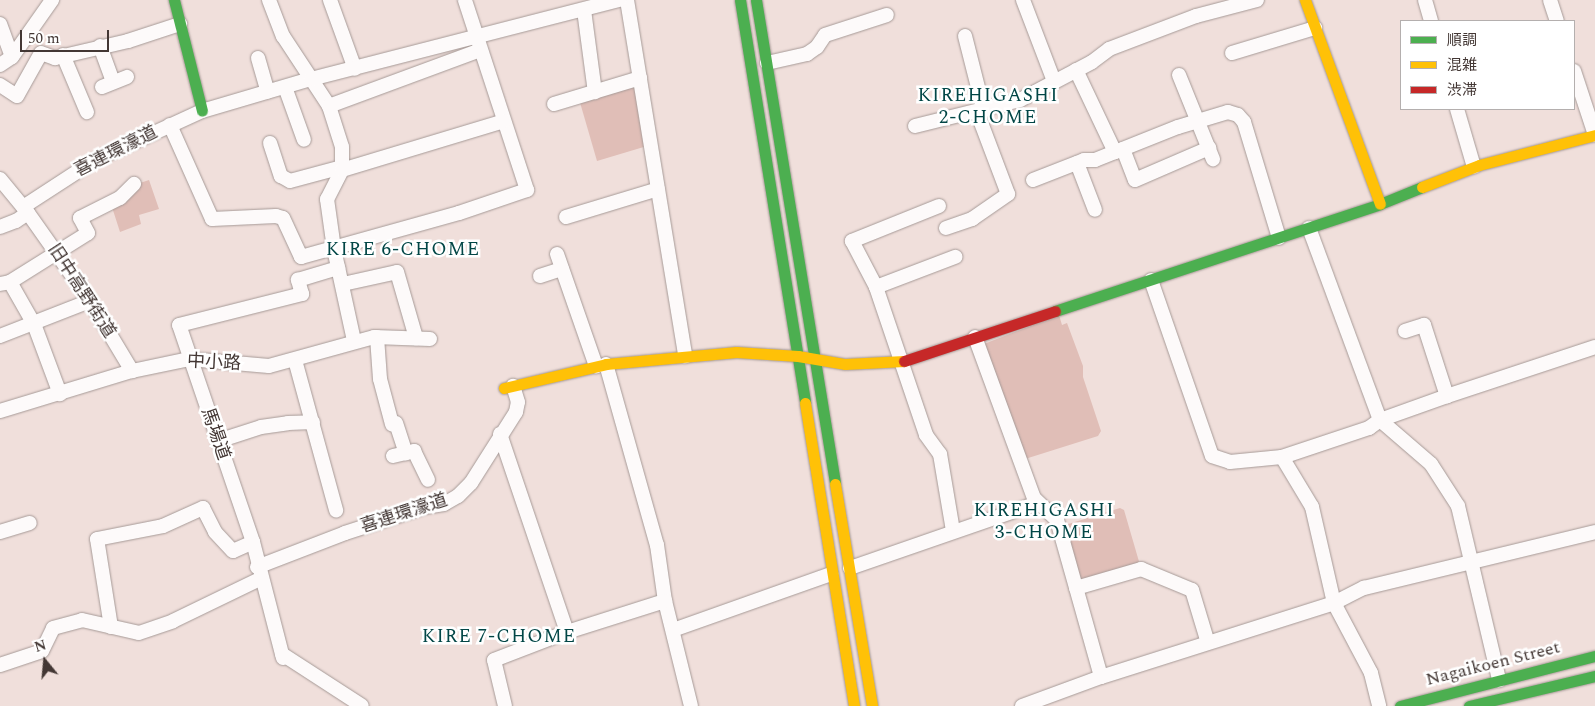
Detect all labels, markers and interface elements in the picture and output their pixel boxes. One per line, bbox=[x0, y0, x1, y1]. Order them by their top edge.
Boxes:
scale bar bbox=[22, 20, 111, 52]
legend bbox=[1400, 20, 1575, 110]
text: 50 m bbox=[28, 27, 60, 50]
text: 順調 bbox=[1447, 29, 1477, 52]
text: 混雑 bbox=[1447, 54, 1477, 77]
text: 渋滞 bbox=[1447, 79, 1477, 102]
district label: KIREHIGASHI 2-CHOME bbox=[916, 85, 1060, 129]
street label: 喜連環濠道 bbox=[71, 122, 161, 182]
district label: KIRE 6-CHOME bbox=[324, 239, 482, 261]
street label: 旧中高野街道 bbox=[43, 240, 119, 342]
street label: 中小路 bbox=[186, 351, 242, 375]
street label: 馬場道 bbox=[196, 405, 234, 463]
street label: 喜連環濠道 bbox=[358, 490, 450, 538]
district label: KIREHIGASHI 3-CHOME bbox=[972, 500, 1116, 544]
district label: KIRE 7-CHOME bbox=[420, 626, 578, 648]
text: N bbox=[32, 634, 49, 658]
north arrow bbox=[20, 636, 70, 686]
street label: Nagaikoen Street bbox=[1424, 637, 1562, 691]

